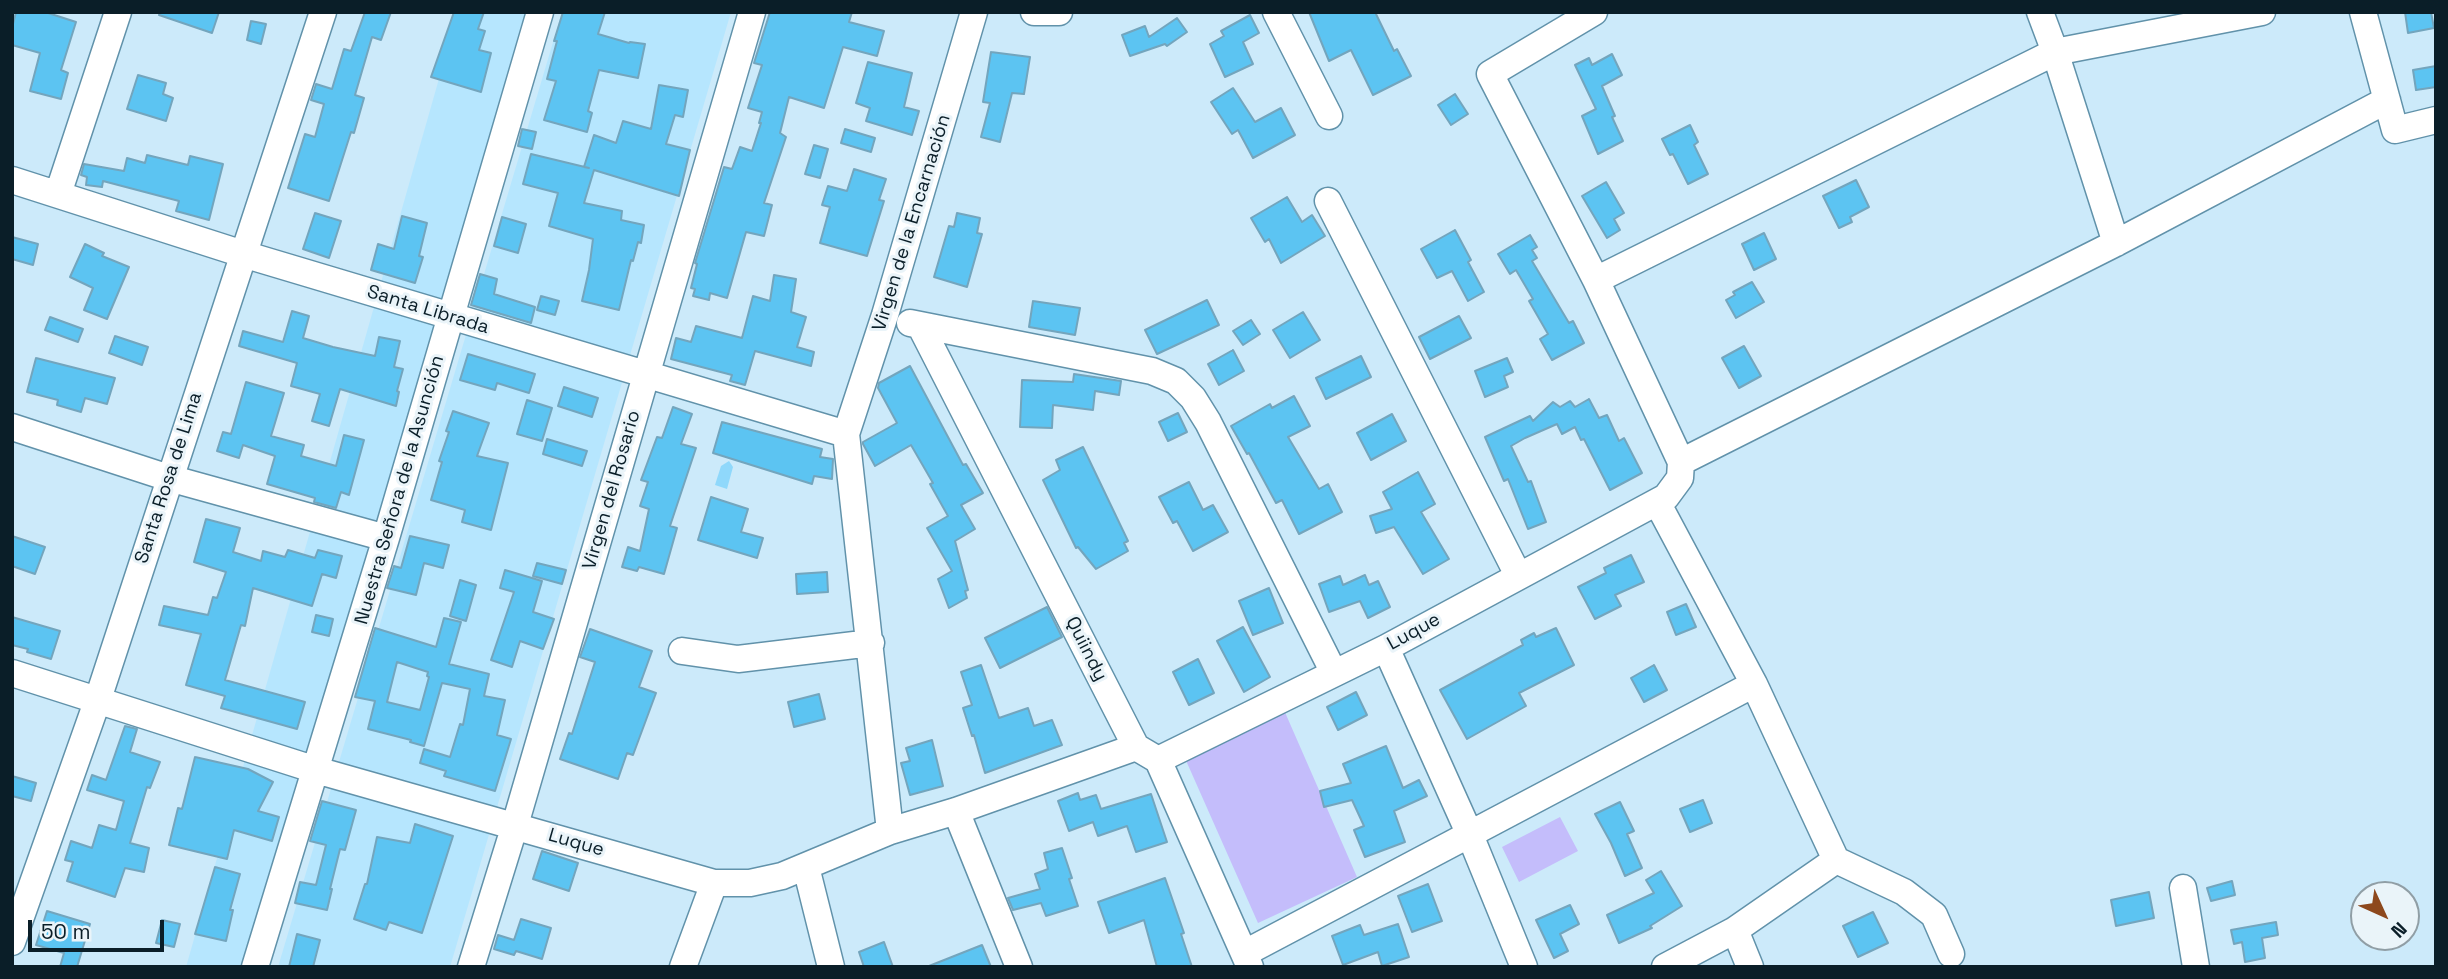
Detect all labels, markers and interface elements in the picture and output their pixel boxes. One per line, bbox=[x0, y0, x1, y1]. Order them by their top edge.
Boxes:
street label: Virgen de la Encarnación bbox=[868, 112, 956, 334]
street label: Santa Librada bbox=[364, 281, 492, 339]
street label: Nuestra Señora de la Asunción bbox=[351, 353, 449, 627]
street label: Santa Rosa de Lima bbox=[131, 390, 207, 566]
street label: Virgen del Rosario bbox=[578, 408, 646, 572]
street label: Luque bbox=[1384, 608, 1444, 656]
street label: Quiindy bbox=[1060, 613, 1112, 685]
street label: Luque bbox=[545, 824, 607, 862]
north arrow bbox=[2350, 881, 2420, 951]
scale bar bbox=[32, 906, 168, 950]
text: N bbox=[2385, 916, 2412, 943]
text: 50 m bbox=[41, 918, 91, 945]

